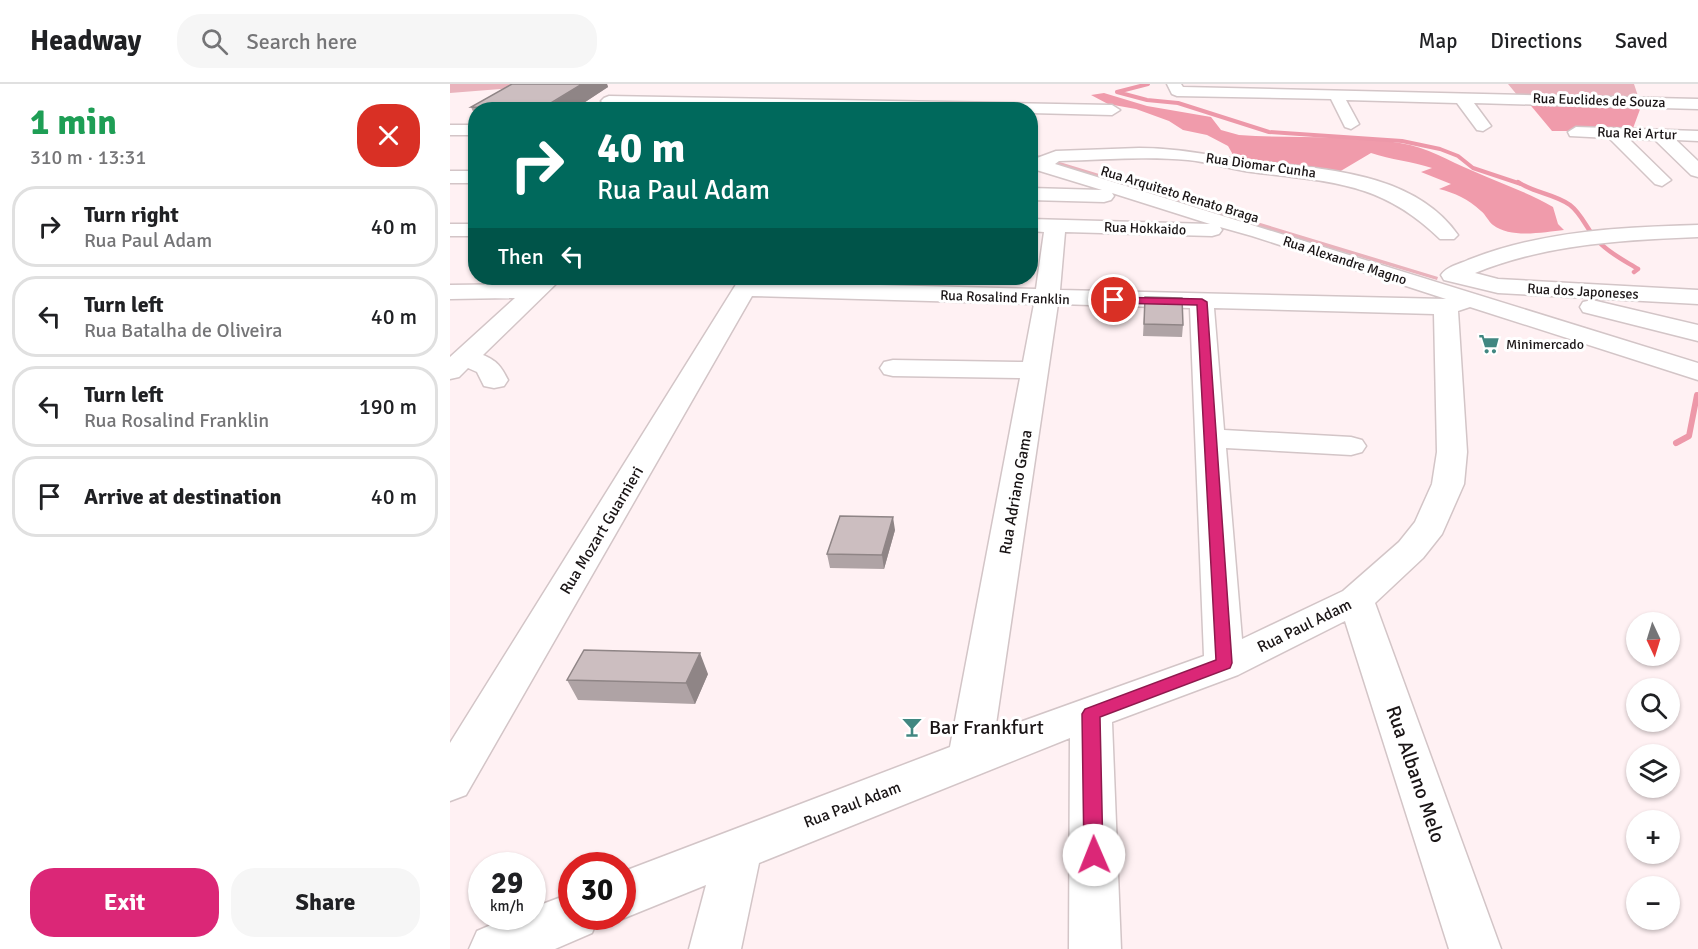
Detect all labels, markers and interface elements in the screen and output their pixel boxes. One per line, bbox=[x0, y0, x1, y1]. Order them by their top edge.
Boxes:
search box bbox=[177, 14, 597, 68]
text: Headway bbox=[30, 24, 141, 58]
icon: search bbox=[198, 25, 231, 58]
text: Search here bbox=[246, 28, 357, 55]
text: Map bbox=[1419, 28, 1457, 54]
text: Directions bbox=[1490, 28, 1582, 54]
text: Saved bbox=[1615, 28, 1668, 54]
street label: Rua Euclides de Souza bbox=[1532, 90, 1666, 111]
text: 1 min bbox=[30, 100, 117, 145]
button: close bbox=[357, 104, 420, 167]
text: 40 m bbox=[597, 123, 686, 174]
street label: Rua Rei Artur bbox=[1597, 124, 1678, 143]
icon: right bbox=[498, 126, 576, 204]
text: 310 m · 13:31 bbox=[30, 145, 146, 170]
street label: Rua Diomar Cunha bbox=[1205, 149, 1317, 182]
street label: Rua Arquiteto Renato Braga bbox=[1098, 162, 1261, 227]
text: Rua Paul Adam bbox=[597, 174, 770, 207]
text: Turn right bbox=[84, 201, 179, 228]
icon: right bbox=[33, 210, 66, 243]
text: 40 m bbox=[371, 213, 417, 240]
street label: Rua Hokkaido bbox=[1104, 219, 1186, 238]
text: Rua Paul Adam bbox=[84, 228, 212, 253]
street label: Rua Alexandre Magno bbox=[1281, 232, 1409, 289]
icon: left bbox=[556, 240, 589, 273]
text: Then bbox=[498, 243, 544, 270]
pin bbox=[1088, 274, 1139, 325]
street label: Rua dos Japoneses bbox=[1527, 280, 1639, 303]
icon: arrive bbox=[1097, 283, 1130, 316]
street label: Rua Rosalind Franklin bbox=[940, 287, 1070, 308]
text: Turn left bbox=[84, 291, 164, 318]
icon: left bbox=[33, 300, 66, 333]
text: 40 m bbox=[371, 303, 417, 330]
text: Rua Batalha de Oliveira bbox=[84, 318, 282, 343]
supermarket icon: Minimercado bbox=[1477, 332, 1501, 356]
place label: Minimercado bbox=[1506, 336, 1584, 353]
text: Turn left bbox=[84, 381, 164, 408]
icon: left bbox=[33, 390, 66, 423]
text: 190 m bbox=[359, 393, 417, 420]
text: Rua Rosalind Franklin bbox=[84, 408, 269, 433]
street label: Rua Adriano Gama bbox=[995, 428, 1037, 556]
street label: Rua Mozart Guarnieri bbox=[556, 463, 648, 598]
icon: arrive bbox=[33, 480, 66, 513]
text: Arrive at destination bbox=[84, 483, 281, 510]
text: 40 m bbox=[371, 483, 417, 510]
street label: Rua Paul Adam bbox=[1254, 594, 1355, 657]
north arrow bbox=[1626, 612, 1680, 666]
map controls bbox=[1626, 612, 1680, 930]
button: search bbox=[1626, 678, 1680, 732]
street label: Rua Albano Melo bbox=[1380, 702, 1451, 846]
bar icon: Bar Frankfurt bbox=[900, 715, 924, 739]
place label: Bar Frankfurt bbox=[929, 715, 1044, 740]
button: layers bbox=[1626, 744, 1680, 798]
street label: Rua Paul Adam bbox=[801, 777, 904, 833]
button: + bbox=[1626, 810, 1680, 864]
position arrow bbox=[1062, 823, 1126, 887]
speed limit sign: 30 bbox=[558, 852, 636, 930]
text: 29 bbox=[491, 865, 523, 902]
button: Exit bbox=[30, 868, 219, 937]
button: Share bbox=[231, 868, 420, 937]
button: − bbox=[1626, 876, 1680, 930]
text: km/h bbox=[490, 897, 524, 915]

